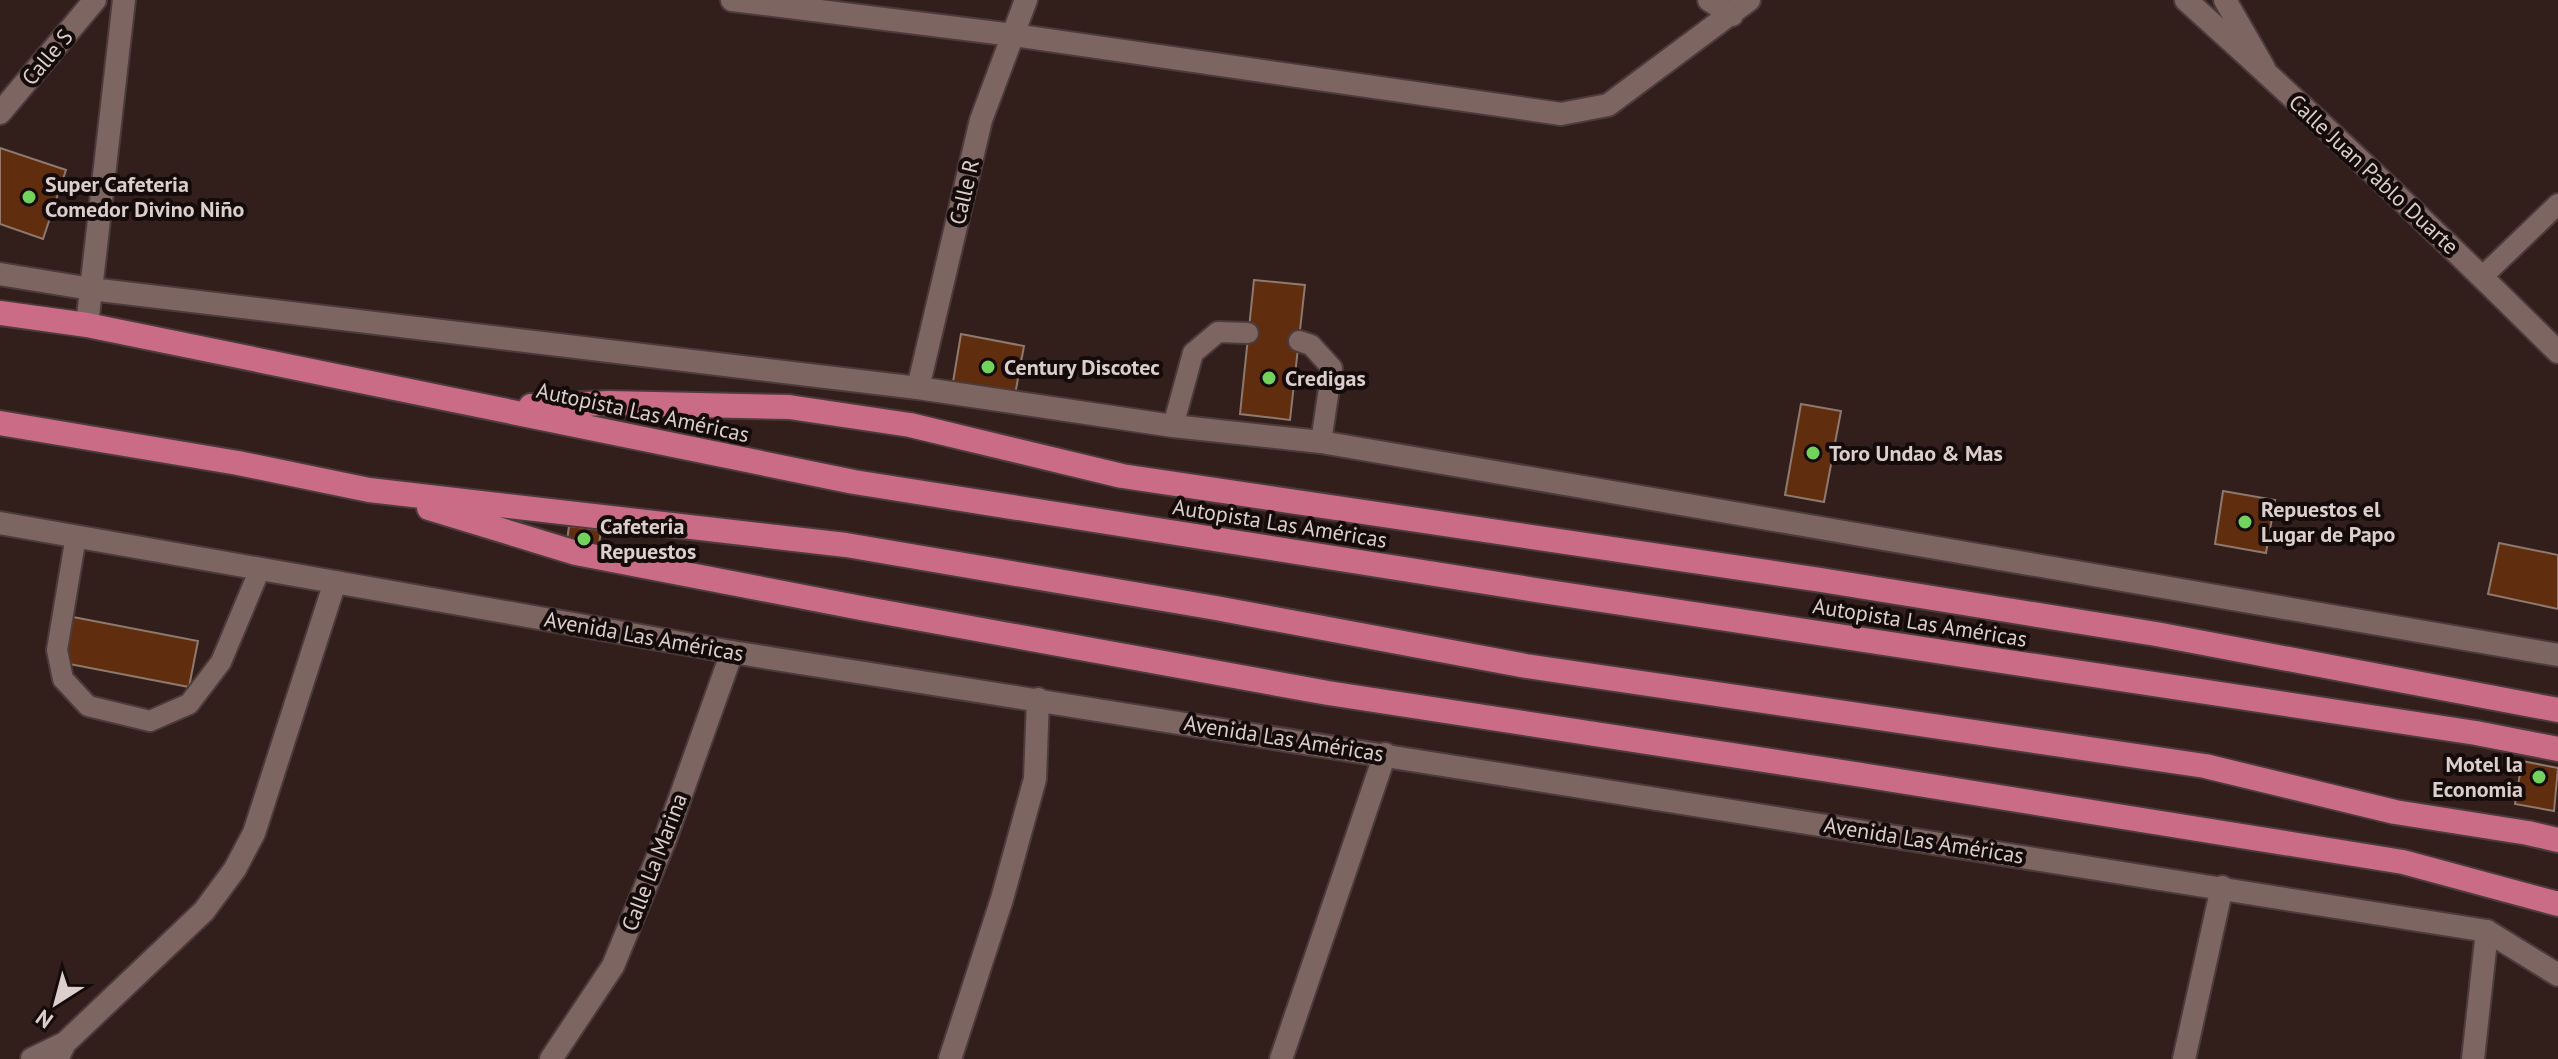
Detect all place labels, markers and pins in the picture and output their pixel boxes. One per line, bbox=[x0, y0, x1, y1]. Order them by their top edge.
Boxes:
place label: Super Cafeteria Comedor Divino Niño bbox=[45, 170, 244, 223]
marker: Super Cafeteria Comedor Divino Niño bbox=[20, 188, 38, 206]
place label: Century Discotec bbox=[1004, 353, 1160, 381]
marker: Century Discotec bbox=[979, 358, 997, 376]
place label: Credigas bbox=[1285, 364, 1366, 392]
marker: Credigas bbox=[1260, 369, 1278, 387]
place label: Toro Undao & Mas bbox=[1829, 439, 2003, 467]
marker: Toro Undao & Mas bbox=[1804, 444, 1822, 462]
place label: Repuestos el Lugar de Papo bbox=[2261, 495, 2395, 548]
place label: Cafeteria Repuestos bbox=[600, 512, 696, 565]
marker: Repuestos el Lugar de Papo bbox=[2236, 513, 2254, 531]
marker: Cafeteria Repuestos bbox=[575, 530, 593, 548]
place label: Motel la Economia bbox=[2432, 750, 2523, 803]
marker: Motel la Economia bbox=[2530, 768, 2548, 786]

